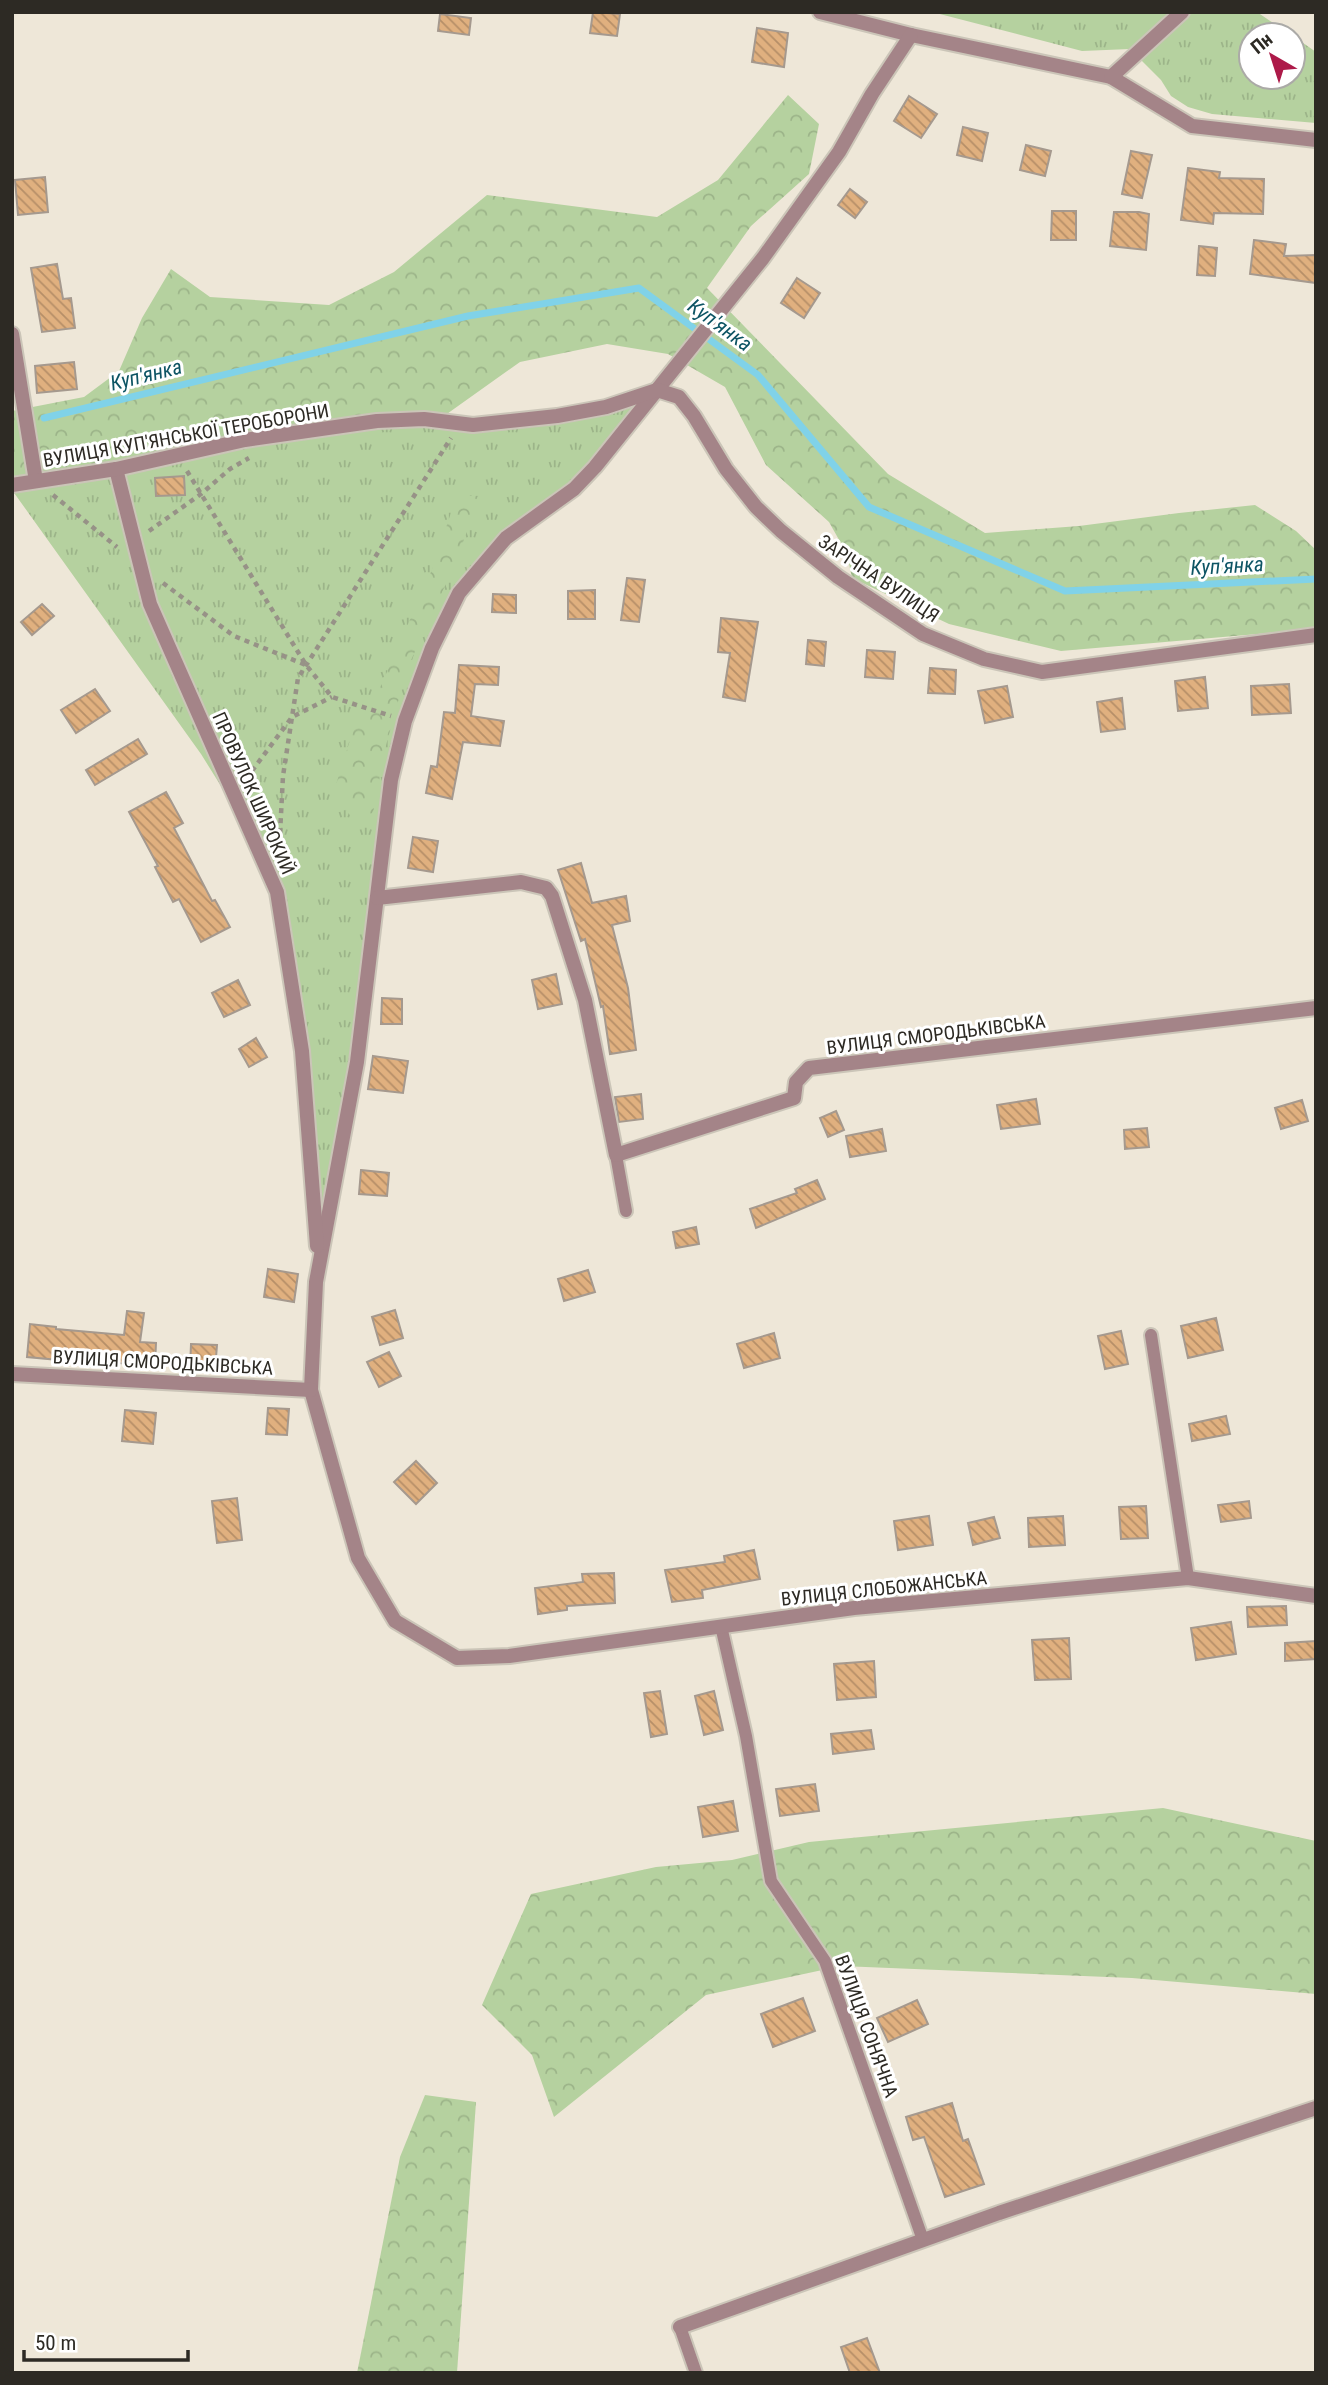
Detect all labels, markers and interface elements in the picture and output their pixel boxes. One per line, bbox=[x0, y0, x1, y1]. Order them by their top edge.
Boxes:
north arrow bbox=[1237, 21, 1307, 91]
text: Пн bbox=[1246, 28, 1277, 59]
water label: Куп'янка bbox=[683, 294, 757, 356]
water label: Куп'янка bbox=[108, 355, 184, 395]
street label: ВУЛИЦЯ КУП'ЯНСЬКОЇ ТЕРОБОРОНИ bbox=[41, 399, 331, 472]
street label: ЗАРІЧНА ВУЛИЦЯ bbox=[814, 529, 944, 627]
water label: Куп'янка bbox=[1190, 552, 1264, 580]
street label: ПРОВУЛОК ШИРОКИЙ bbox=[207, 708, 300, 878]
street label: ВУЛИЦЯ СМОРОДЬКІВСЬКА bbox=[825, 1010, 1047, 1059]
street label: ВУЛИЦЯ СМОРОДЬКІВСЬКА bbox=[52, 1345, 274, 1380]
street label: ВУЛИЦЯ СЛОБОЖАНСЬКА bbox=[780, 1566, 988, 1611]
street label: ВУЛИЦЯ СОНЯЧНА bbox=[830, 1952, 903, 2101]
scale bar bbox=[24, 2318, 189, 2362]
text: 50 m bbox=[35, 2331, 76, 2355]

